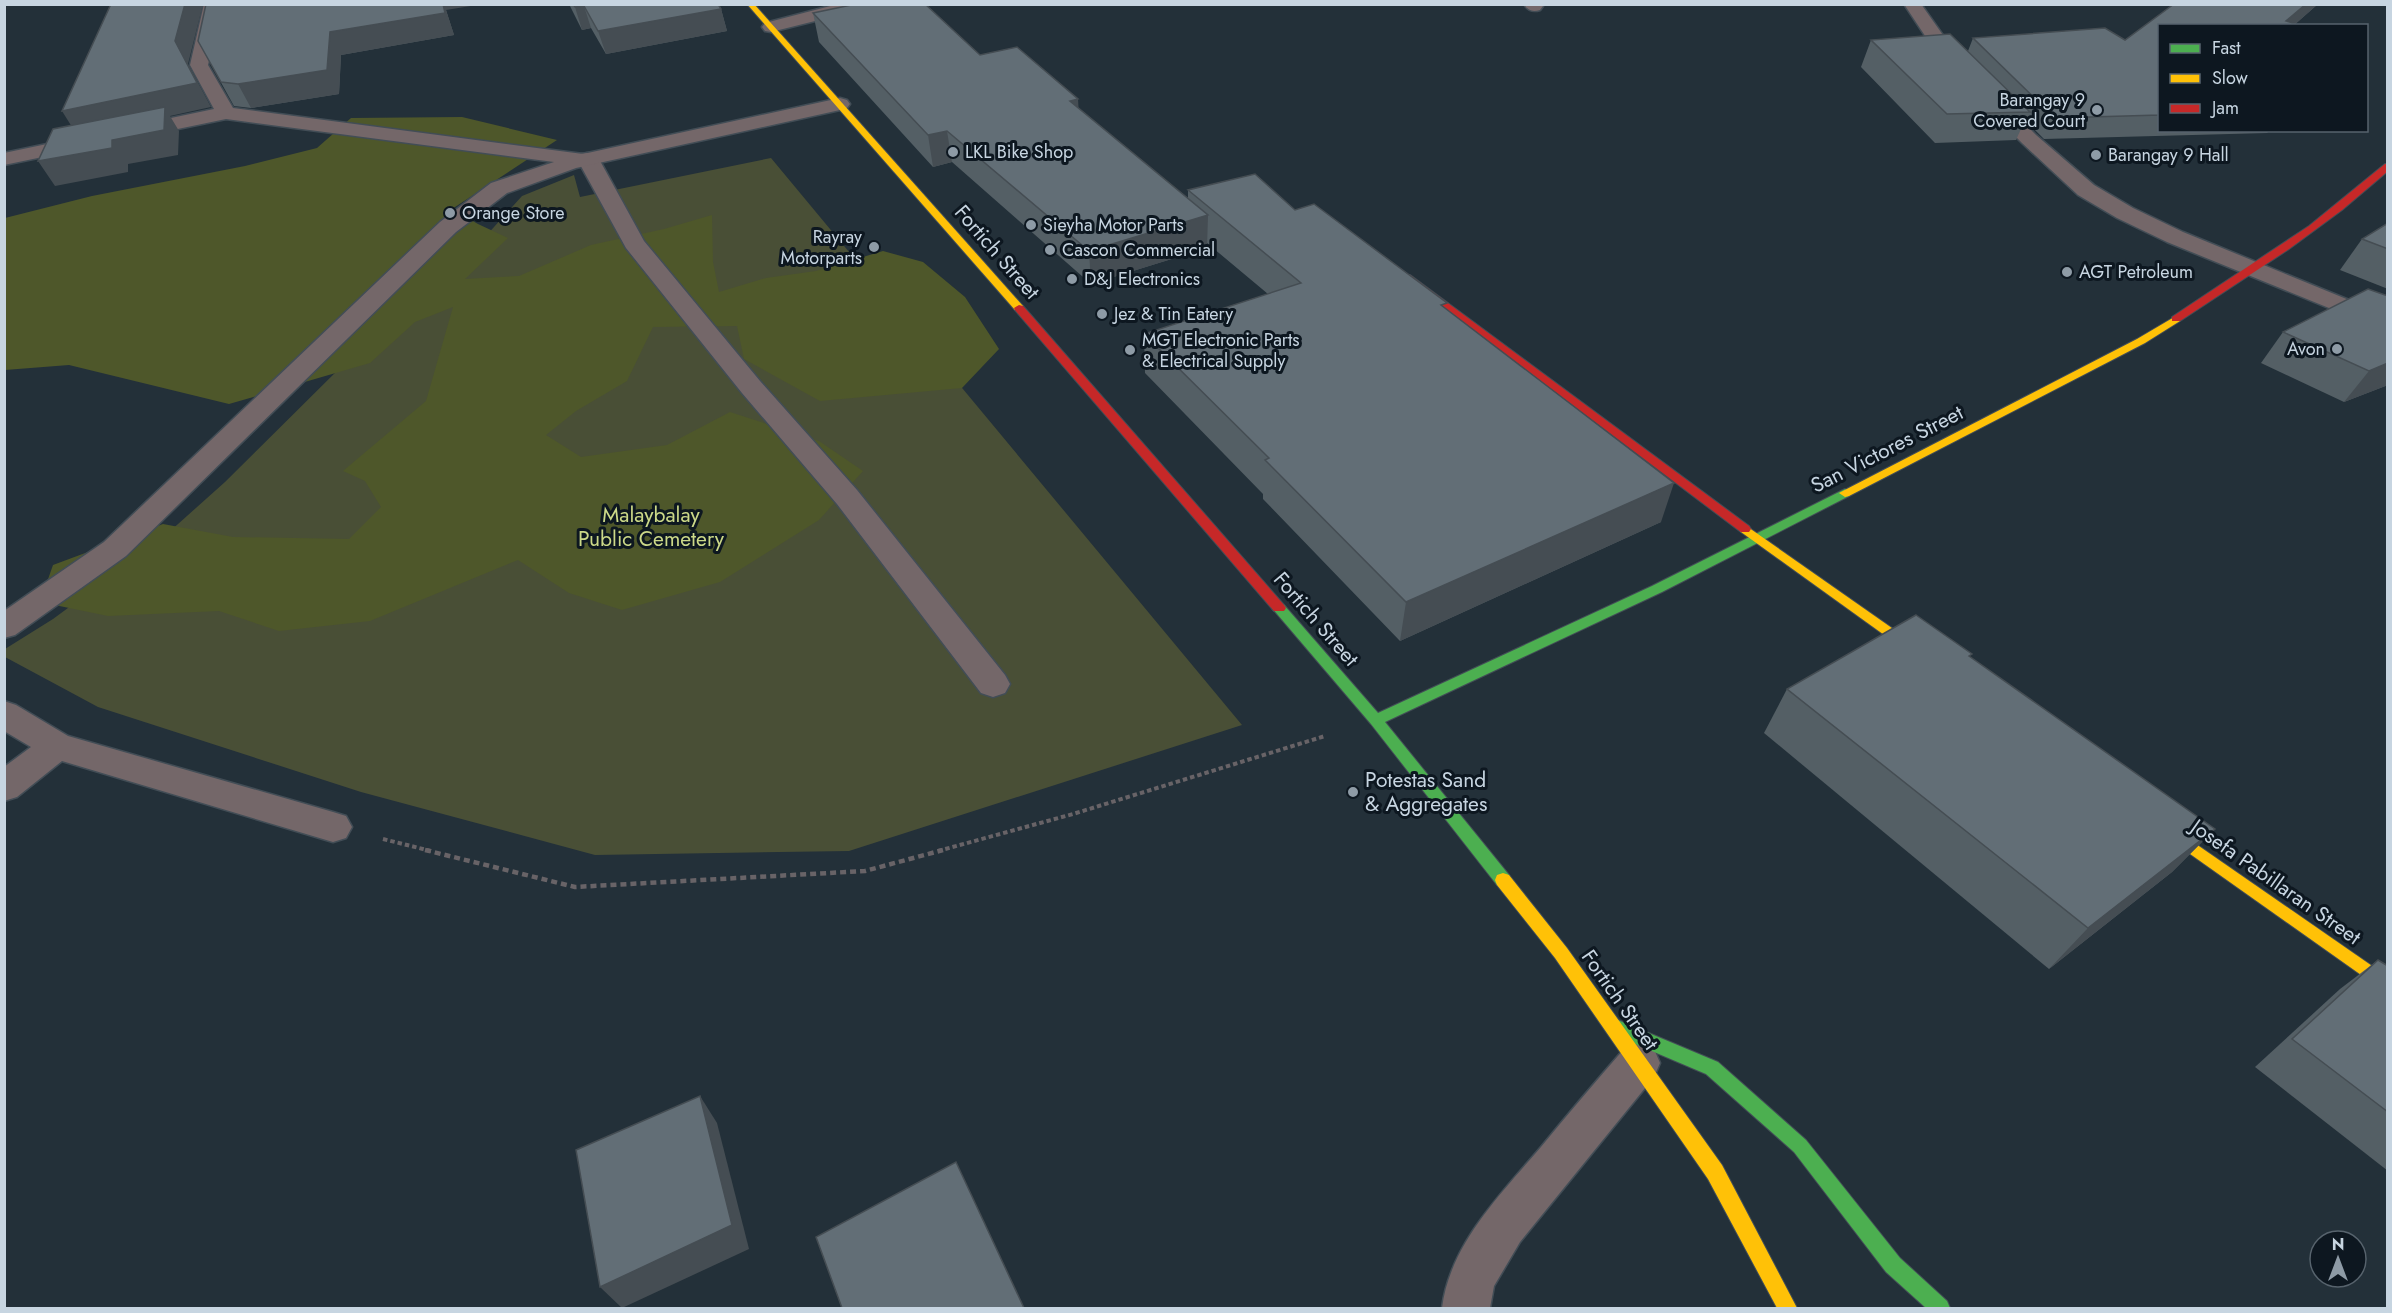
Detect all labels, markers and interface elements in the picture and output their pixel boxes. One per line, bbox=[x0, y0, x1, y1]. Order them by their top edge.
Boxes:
legend bbox=[2158, 24, 2368, 132]
text: Fast bbox=[2212, 35, 2241, 61]
text: Slow bbox=[2212, 65, 2249, 91]
place label: Barangay 9 Covered Court bbox=[1973, 87, 2086, 134]
text: Jam bbox=[2210, 95, 2239, 121]
marker: Barangay 9 Covered Court bbox=[2090, 103, 2104, 117]
place label: LKL Bike Shop bbox=[965, 139, 1073, 165]
place label: Barangay 9 Hall bbox=[2108, 142, 2229, 168]
marker: LKL Bike Shop bbox=[946, 145, 960, 159]
marker: Barangay 9 Hall bbox=[2089, 148, 2103, 162]
street label: Fortich Street bbox=[947, 198, 1047, 306]
place label: Orange Store bbox=[462, 200, 565, 226]
marker: Orange Store bbox=[443, 206, 457, 220]
place label: Sieyha Motor Parts bbox=[1043, 212, 1184, 238]
marker: Sieyha Motor Parts bbox=[1024, 218, 1038, 232]
place label: Rayray Motorparts bbox=[781, 224, 862, 271]
place label: Cascon Commercial bbox=[1062, 237, 1215, 263]
marker: Rayray Motorparts bbox=[867, 240, 881, 254]
marker: Cascon Commercial bbox=[1043, 243, 1057, 257]
place label: AGT Petroleum bbox=[2079, 259, 2193, 285]
marker: AGT Petroleum bbox=[2060, 265, 2074, 279]
place label: D&J Electronics bbox=[1084, 266, 1200, 292]
marker: D&J Electronics bbox=[1065, 272, 1079, 286]
place label: Jez & Tin Eatery bbox=[1112, 301, 1233, 327]
marker: Jez & Tin Eatery bbox=[1095, 307, 1109, 321]
place label: MGT Electronic Parts & Electrical Supply bbox=[1142, 327, 1300, 374]
place label: Avon bbox=[2287, 336, 2325, 362]
marker: Avon bbox=[2330, 342, 2344, 356]
marker: MGT Electronic Parts & Electrical Supply bbox=[1123, 343, 1137, 357]
street label: San Victores Street bbox=[1806, 398, 1968, 500]
park label: Malaybalay Public Cemetery bbox=[578, 500, 725, 554]
street label: Fortich Street bbox=[1266, 565, 1366, 673]
place label: Potestas Sand & Aggregates bbox=[1365, 765, 1487, 819]
marker: Potestas Sand & Aggregates bbox=[1346, 785, 1360, 799]
street label: Josefa Pabillaran Street bbox=[2183, 810, 2367, 952]
street label: Fortich Street bbox=[1574, 944, 1666, 1056]
north arrow bbox=[2308, 1229, 2368, 1289]
text: N bbox=[2332, 1233, 2344, 1256]

